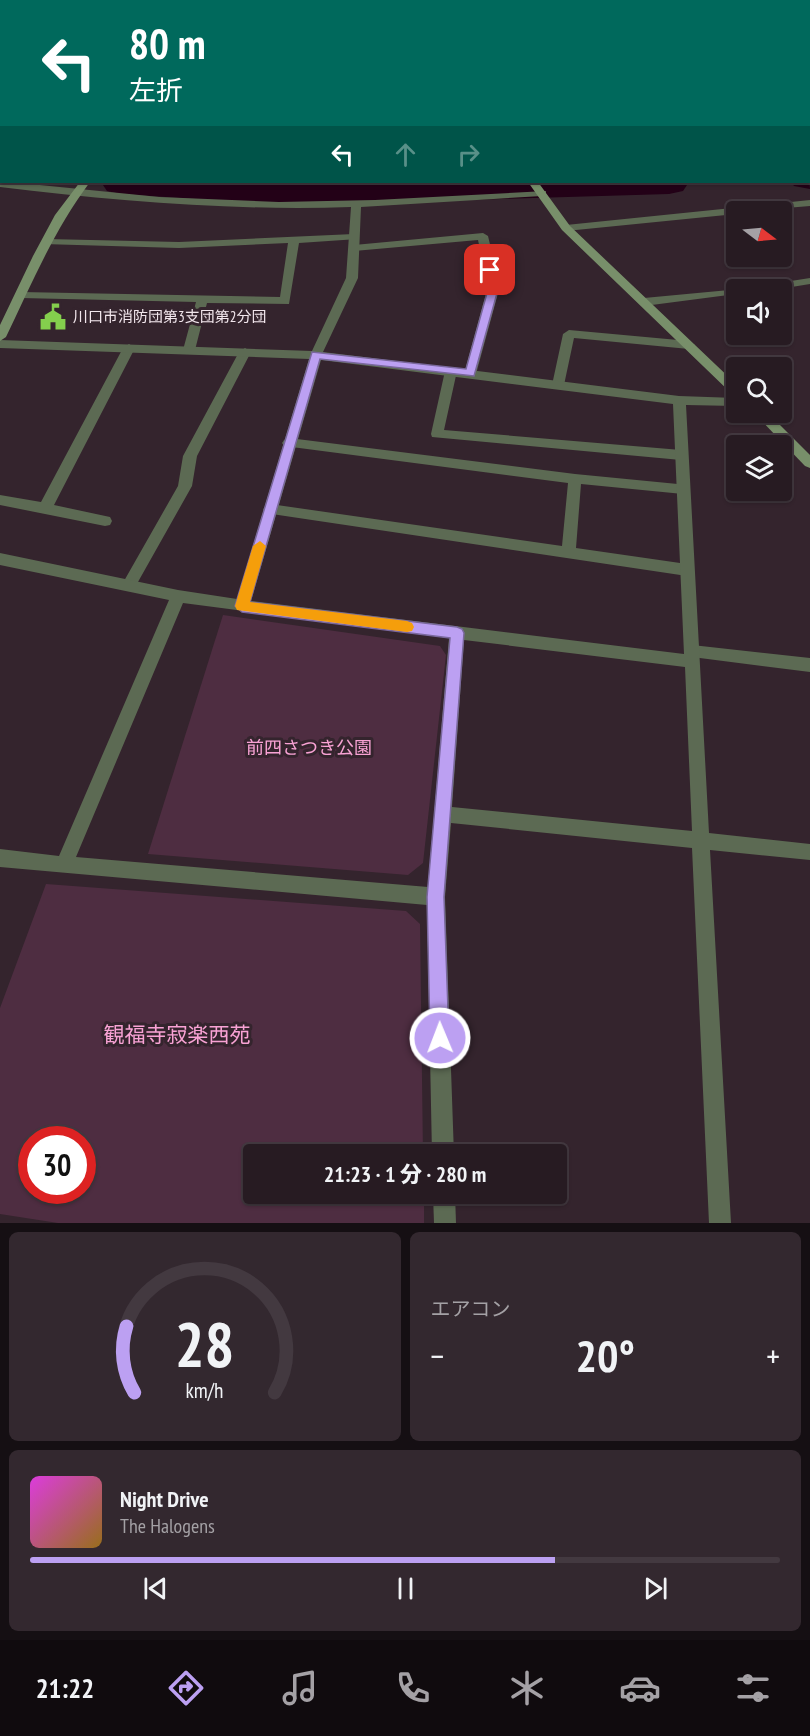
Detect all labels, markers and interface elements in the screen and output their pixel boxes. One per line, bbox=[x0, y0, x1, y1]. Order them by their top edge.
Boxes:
text: 80 m bbox=[129, 16, 206, 71]
icon: left bbox=[30, 24, 108, 102]
text: 左折 bbox=[129, 73, 183, 107]
icon: left bbox=[326, 138, 359, 171]
icon: ahead bbox=[389, 138, 422, 171]
icon: right bbox=[452, 138, 485, 171]
north arrow bbox=[726, 201, 792, 267]
map controls bbox=[726, 201, 792, 501]
pin bbox=[464, 244, 515, 295]
icon: arrive bbox=[473, 253, 506, 286]
button: sound bbox=[726, 279, 792, 345]
public building icon: 川口市消防団第3支団第2分団 bbox=[38, 302, 68, 332]
place label: 川口市消防団第3支団第2分団 bbox=[73, 307, 267, 326]
button: search bbox=[726, 357, 792, 423]
button: layers bbox=[726, 435, 792, 501]
park label: 前四さつき公園 bbox=[246, 736, 372, 759]
position arrow bbox=[408, 1006, 472, 1070]
park label: 観福寺寂楽西苑 bbox=[104, 1021, 251, 1048]
speed limit sign: 30 bbox=[18, 1126, 96, 1204]
text: 21:23 · 1 分 · 280 m bbox=[324, 1160, 486, 1188]
text: エアコン bbox=[431, 1296, 511, 1322]
text: 28 bbox=[175, 1303, 235, 1384]
text: 20° bbox=[576, 1326, 635, 1384]
text: − bbox=[431, 1334, 444, 1377]
text: + bbox=[766, 1334, 780, 1377]
text: km/h bbox=[186, 1377, 224, 1405]
text: Night Drive bbox=[120, 1485, 209, 1513]
text: The Halogens bbox=[120, 1513, 215, 1539]
icon: previous bbox=[139, 1572, 172, 1605]
icon: pause bbox=[389, 1572, 422, 1605]
icon: next bbox=[639, 1572, 672, 1605]
icon: directions bbox=[165, 1667, 207, 1709]
icon: music bbox=[279, 1667, 321, 1709]
icon: phone bbox=[392, 1667, 434, 1709]
icon: climate bbox=[506, 1667, 548, 1709]
icon: car bbox=[619, 1667, 661, 1709]
icon: filters bbox=[732, 1667, 774, 1709]
text: 21:22 bbox=[36, 1671, 94, 1705]

